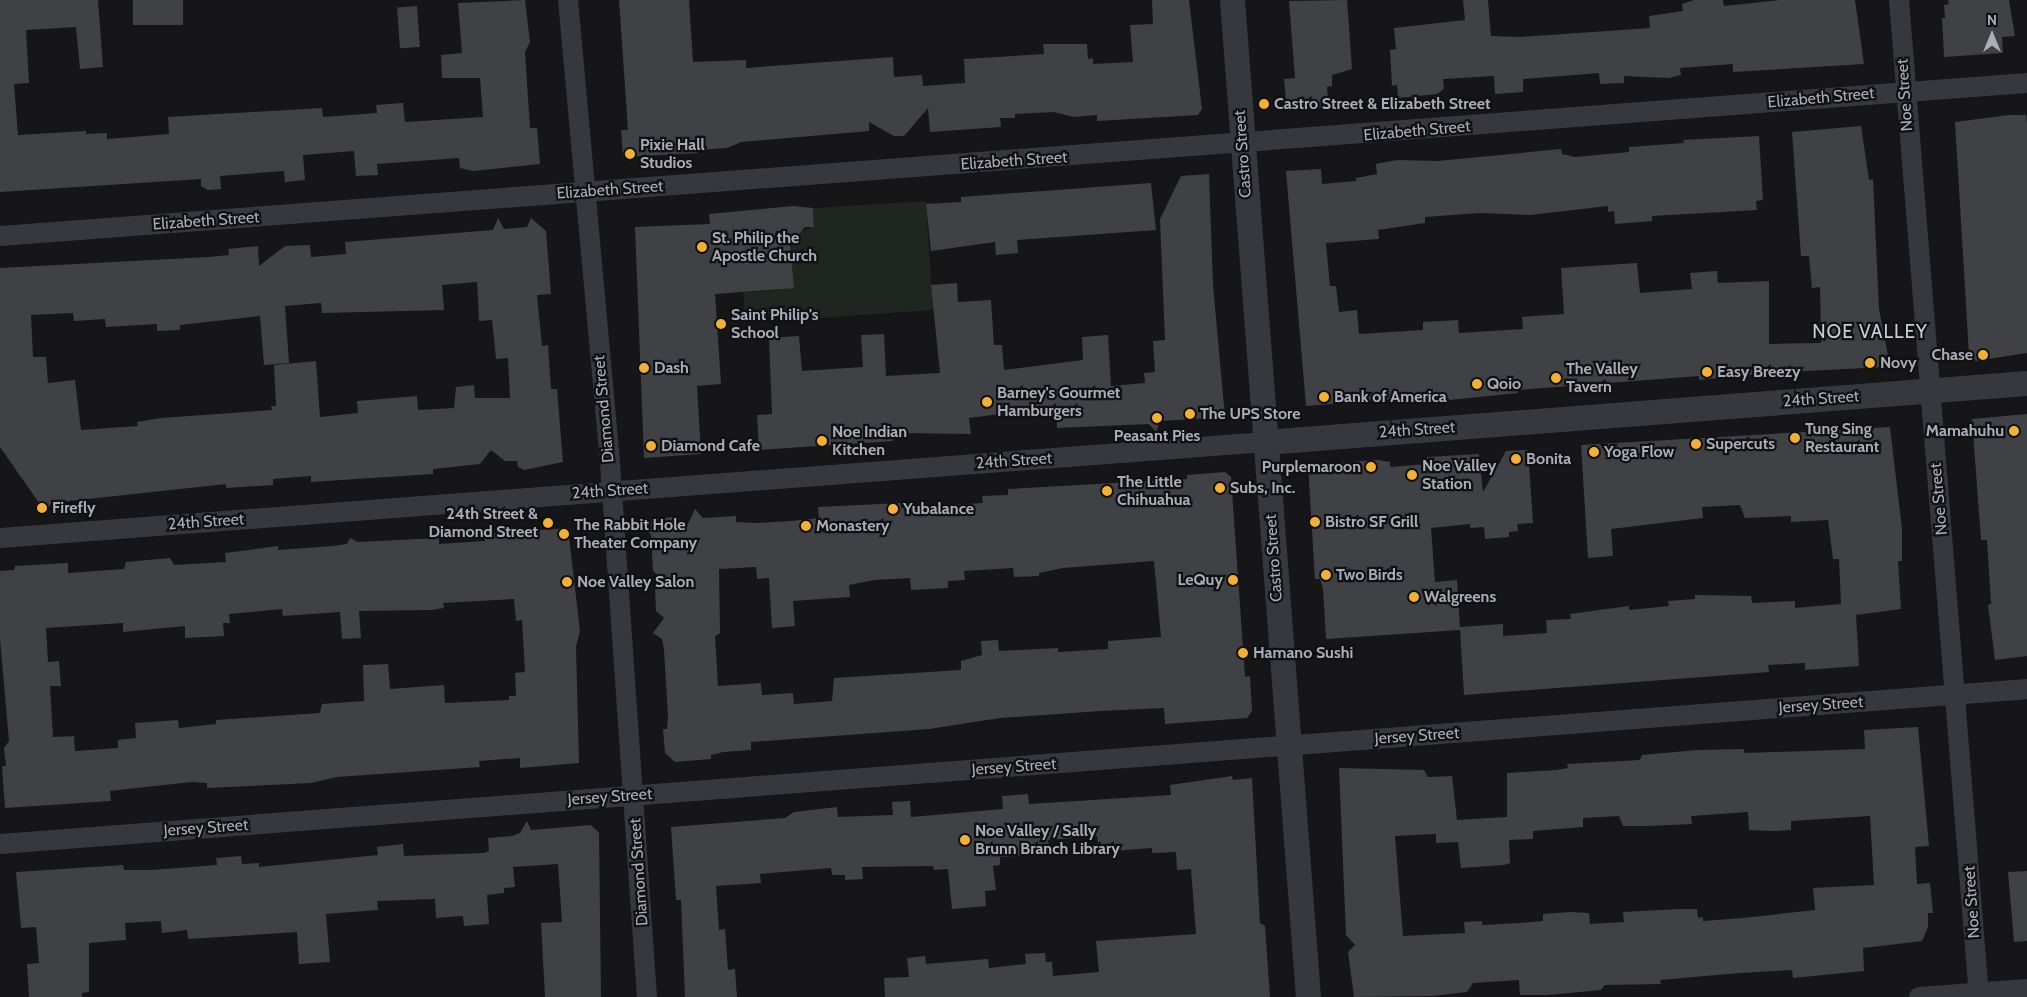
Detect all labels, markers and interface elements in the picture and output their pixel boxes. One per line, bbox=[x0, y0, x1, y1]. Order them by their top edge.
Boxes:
north arrow bbox=[1967, 10, 2017, 60]
text: N bbox=[1987, 11, 1997, 29]
street label: Noe Street bbox=[1893, 58, 1917, 132]
street label: Elizabeth Street bbox=[1767, 84, 1875, 112]
place label: Castro Street & Elizabeth Street bbox=[1274, 94, 1490, 114]
marker: Castro Street & Elizabeth Street bbox=[1258, 98, 1270, 110]
street label: Castro Street bbox=[1230, 109, 1256, 199]
street label: Elizabeth Street bbox=[1363, 117, 1471, 145]
place label: Pixie Hall Studios bbox=[640, 135, 705, 173]
marker: Pixie Hall Studios bbox=[624, 148, 636, 160]
street label: Elizabeth Street bbox=[960, 148, 1068, 174]
street label: Elizabeth Street bbox=[556, 177, 664, 203]
street label: Elizabeth Street bbox=[152, 208, 260, 234]
place label: St. Philip the Apostle Church bbox=[712, 228, 817, 266]
marker: St. Philip the Apostle Church bbox=[696, 241, 708, 253]
place label: Saint Philip's School bbox=[731, 305, 818, 343]
marker: Saint Philip's School bbox=[715, 318, 727, 330]
district label: NOE VALLEY bbox=[1811, 321, 1929, 343]
place label: Chase bbox=[1931, 345, 1973, 365]
marker: Chase bbox=[1977, 349, 1989, 361]
place label: Novy bbox=[1880, 353, 1917, 373]
street label: Diamond Street bbox=[590, 354, 618, 464]
marker: Novy bbox=[1864, 357, 1876, 369]
place label: Dash bbox=[654, 358, 689, 378]
place label: The Valley Tavern bbox=[1566, 359, 1638, 397]
marker: Dash bbox=[638, 362, 650, 374]
place label: Easy Breezy bbox=[1717, 362, 1801, 382]
marker: Easy Breezy bbox=[1701, 366, 1713, 378]
marker: The Valley Tavern bbox=[1550, 372, 1562, 384]
place label: Qoio bbox=[1487, 374, 1521, 394]
marker: Qoio bbox=[1471, 378, 1483, 390]
place label: Barney's Gourmet Hamburgers bbox=[997, 383, 1120, 421]
place label: Bank of America bbox=[1334, 387, 1447, 407]
street label: 24th Street bbox=[1782, 387, 1860, 411]
marker: Bank of America bbox=[1318, 391, 1330, 403]
marker: Barney's Gourmet Hamburgers bbox=[981, 396, 993, 408]
place label: The UPS Store bbox=[1200, 404, 1300, 424]
marker: The UPS Store bbox=[1184, 408, 1196, 420]
marker: Peasant Pies bbox=[1151, 412, 1163, 424]
street label: 24th Street bbox=[1378, 418, 1456, 442]
place label: Tung Sing Restaurant bbox=[1805, 419, 1879, 457]
place label: Mamahuhu bbox=[1926, 421, 2004, 441]
place label: Noe Indian Kitchen bbox=[832, 422, 907, 460]
marker: Mamahuhu bbox=[2008, 425, 2020, 437]
place label: Peasant Pies bbox=[1114, 426, 1200, 446]
marker: Tung Sing Restaurant bbox=[1789, 432, 1801, 444]
place label: Supercuts bbox=[1706, 434, 1775, 454]
marker: Noe Indian Kitchen bbox=[816, 435, 828, 447]
place label: Diamond Cafe bbox=[661, 436, 760, 456]
marker: Supercuts bbox=[1690, 438, 1702, 450]
marker: Diamond Cafe bbox=[645, 440, 657, 452]
place label: Yoga Flow bbox=[1604, 442, 1674, 462]
marker: Yoga Flow bbox=[1588, 446, 1600, 458]
street label: 24th Street bbox=[975, 449, 1053, 473]
place label: Bonita bbox=[1526, 449, 1571, 469]
marker: Bonita bbox=[1510, 453, 1522, 465]
place label: Noe Valley Station bbox=[1422, 456, 1496, 494]
place label: Purplemaroon bbox=[1262, 457, 1361, 477]
marker: Purplemaroon bbox=[1365, 461, 1377, 473]
street label: Noe Street bbox=[1926, 462, 1952, 536]
marker: Noe Valley Station bbox=[1406, 469, 1418, 481]
place label: The Little Chihuahua bbox=[1117, 472, 1191, 510]
place label: Subs, Inc. bbox=[1230, 478, 1295, 498]
street label: 24th Street bbox=[571, 479, 649, 503]
marker: Subs, Inc. bbox=[1214, 482, 1226, 494]
marker: The Little Chihuahua bbox=[1101, 485, 1113, 497]
place label: Firefly bbox=[52, 498, 96, 518]
place label: Yubalance bbox=[903, 499, 974, 519]
marker: Firefly bbox=[36, 502, 48, 514]
marker: Yubalance bbox=[887, 503, 899, 515]
place label: 24th Street & Diamond Street bbox=[428, 504, 538, 542]
street label: 24th Street bbox=[167, 510, 245, 534]
place label: Bistro SF Grill bbox=[1325, 512, 1418, 532]
street label: Castro Street bbox=[1261, 513, 1287, 603]
place label: The Rabbit Hole Theater Company bbox=[574, 515, 697, 553]
place label: Monastery bbox=[816, 516, 889, 536]
marker: Bistro SF Grill bbox=[1309, 516, 1321, 528]
marker: 24th Street & Diamond Street bbox=[542, 517, 554, 529]
marker: Monastery bbox=[800, 520, 812, 532]
marker: The Rabbit Hole Theater Company bbox=[558, 528, 570, 540]
place label: Two Birds bbox=[1336, 565, 1403, 585]
marker: Two Birds bbox=[1320, 569, 1332, 581]
place label: LeQuy bbox=[1177, 570, 1223, 590]
place label: Noe Valley Salon bbox=[577, 572, 694, 592]
marker: LeQuy bbox=[1227, 574, 1239, 586]
marker: Noe Valley Salon bbox=[561, 576, 573, 588]
place label: Walgreens bbox=[1424, 587, 1496, 607]
marker: Walgreens bbox=[1408, 591, 1420, 603]
place label: Hamano Sushi bbox=[1253, 643, 1353, 663]
marker: Hamano Sushi bbox=[1237, 647, 1249, 659]
street label: Jersey Street bbox=[1778, 692, 1864, 718]
street label: Jersey Street bbox=[1374, 723, 1460, 749]
street label: Jersey Street bbox=[971, 754, 1057, 780]
street label: Jersey Street bbox=[567, 784, 653, 810]
street label: Jersey Street bbox=[163, 815, 249, 841]
street label: Diamond Street bbox=[626, 817, 652, 927]
place label: Noe Valley / Sally Brunn Branch Library bbox=[975, 821, 1120, 859]
marker: Noe Valley / Sally Brunn Branch Library bbox=[959, 834, 971, 846]
street label: Noe Street bbox=[1960, 865, 1984, 939]

